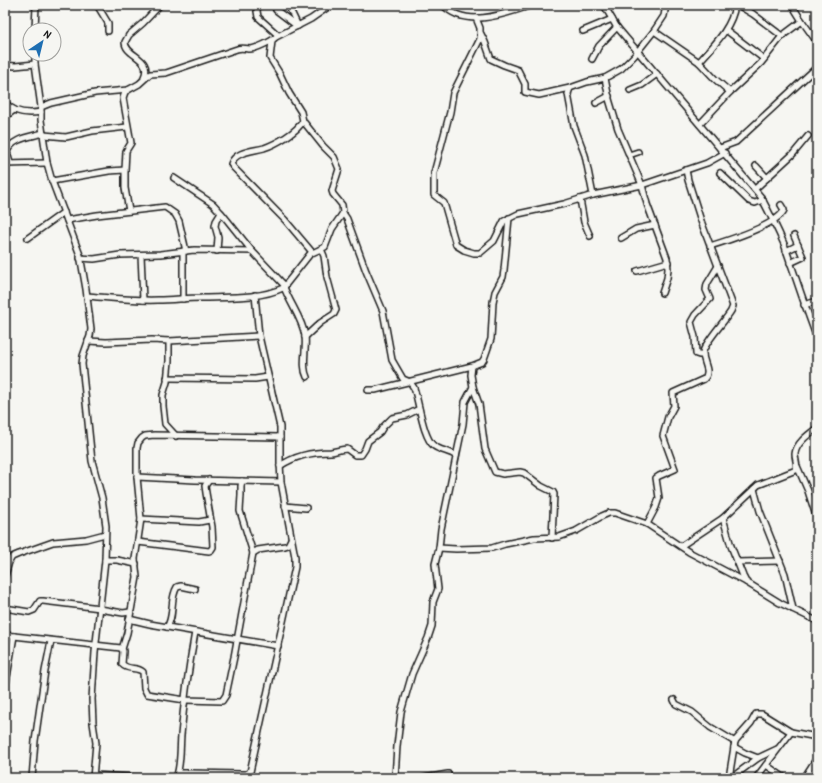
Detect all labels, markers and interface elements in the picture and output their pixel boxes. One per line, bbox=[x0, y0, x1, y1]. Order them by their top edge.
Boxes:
north arrow bbox=[22, 22, 62, 62]
text: N bbox=[41, 26, 54, 41]

